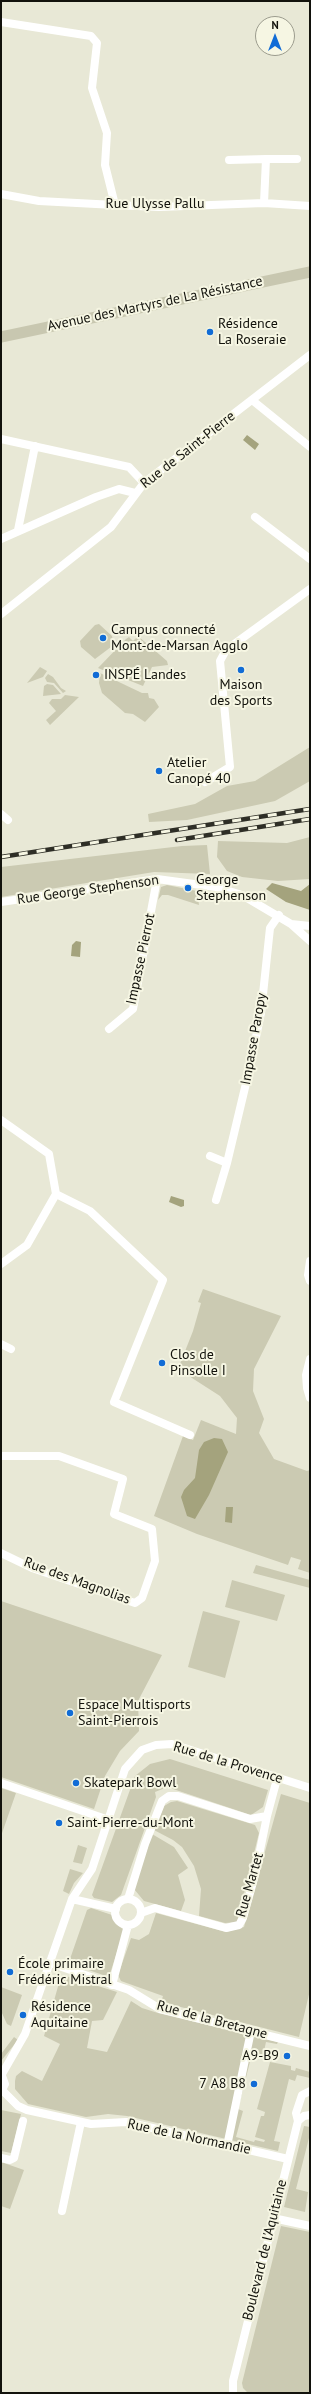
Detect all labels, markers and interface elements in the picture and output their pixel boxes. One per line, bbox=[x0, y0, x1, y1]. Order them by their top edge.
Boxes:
north arrow bbox=[255, 16, 295, 56]
text: N bbox=[271, 18, 279, 32]
street label: Rue Ulysse Pallu bbox=[106, 196, 204, 212]
street label: Avenue des Martyrs de La Résistance bbox=[46, 273, 264, 335]
place label: Résidence La Roseraie bbox=[218, 316, 286, 348]
marker: Résidence La Roseraie bbox=[205, 327, 215, 337]
street label: Rue de Saint-Pierre bbox=[137, 408, 239, 492]
place label: Campus connecté Mont-de-Marsan Agglo bbox=[111, 622, 248, 654]
marker: Campus connecté Mont-de-Marsan Agglo bbox=[98, 633, 108, 643]
marker: Maison des Sports bbox=[236, 665, 246, 675]
place label: INSPÉ Landes bbox=[104, 667, 186, 683]
marker: INSPÉ Landes bbox=[91, 670, 101, 680]
place label: Maison des Sports bbox=[210, 677, 272, 710]
place label: Atelier Canopé 40 bbox=[167, 755, 231, 788]
marker: Atelier Canopé 40 bbox=[154, 766, 164, 776]
street label: Rue George Stephenson bbox=[16, 872, 160, 908]
place label: George Stephenson bbox=[196, 872, 266, 904]
marker: George Stephenson bbox=[183, 883, 193, 893]
street label: Impasse Pierrot bbox=[123, 912, 159, 1006]
street label: Impasse Paropy bbox=[238, 992, 270, 1086]
place label: Clos de Pinsolle I bbox=[170, 1347, 226, 1380]
marker: Clos de Pinsolle I bbox=[157, 1358, 167, 1368]
street label: Rue des Magnolias bbox=[21, 1554, 133, 1608]
place label: Espace Multisports Saint-Pierrois bbox=[78, 1697, 191, 1730]
marker: Espace Multisports Saint-Pierrois bbox=[65, 1708, 75, 1718]
street label: Rue de la Provence bbox=[171, 1738, 285, 1788]
place label: Skatepark Bowl bbox=[84, 1775, 176, 1791]
marker: Skatepark Bowl bbox=[71, 1778, 81, 1788]
place label: Saint-Pierre-du-Mont bbox=[67, 1815, 194, 1831]
marker: Saint-Pierre-du-Mont bbox=[54, 1818, 64, 1828]
street label: Rue Martet bbox=[233, 1851, 267, 1919]
place label: École primaire Frédéric Mistral bbox=[18, 1956, 112, 1988]
marker: École primaire Frédéric Mistral bbox=[5, 1967, 15, 1977]
street label: Rue de la Bretagne bbox=[155, 1997, 269, 2043]
place label: Résidence Aquitaine bbox=[31, 1999, 91, 2032]
marker: Résidence Aquitaine bbox=[18, 2010, 28, 2020]
place label: A9-B9 bbox=[242, 2048, 279, 2064]
marker: A9-B9 bbox=[282, 2051, 292, 2061]
place label: 7 A8 B8 bbox=[199, 2076, 246, 2092]
marker: 7 A8 B8 bbox=[249, 2079, 259, 2089]
street label: Rue de la Normandie bbox=[126, 2116, 252, 2158]
street label: Boulevard de l'Aquitaine bbox=[239, 2178, 291, 2322]

